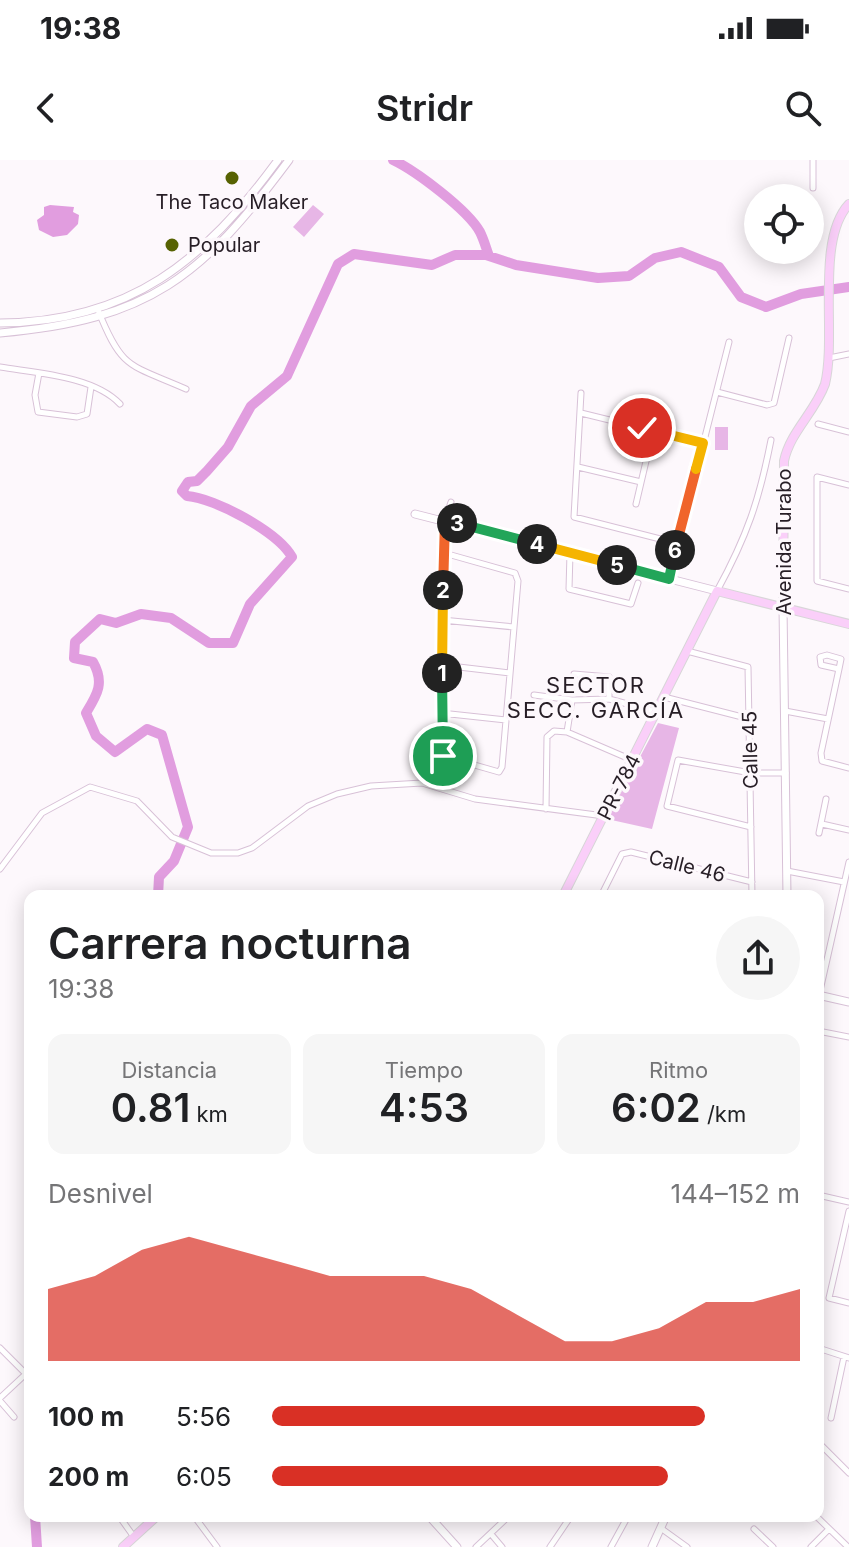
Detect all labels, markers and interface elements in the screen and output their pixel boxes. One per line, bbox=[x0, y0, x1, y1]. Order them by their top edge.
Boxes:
text: 19:38 bbox=[40, 10, 121, 46]
icon: back bbox=[24, 86, 68, 130]
text: Stridr bbox=[376, 86, 473, 130]
icon: search bbox=[781, 86, 825, 130]
marker: The Taco Maker bbox=[223, 169, 241, 187]
map controls bbox=[744, 184, 824, 264]
button: locate bbox=[744, 184, 824, 264]
place label: The Taco Maker bbox=[156, 190, 309, 214]
place label: Popular bbox=[188, 233, 261, 257]
marker: Popular bbox=[163, 236, 181, 254]
pin bbox=[608, 394, 676, 462]
icon: check bbox=[620, 406, 664, 450]
street label: Avenida Turabo bbox=[772, 469, 796, 615]
pin: 3 bbox=[437, 503, 477, 543]
text: 3 bbox=[450, 510, 464, 536]
pin: 4 bbox=[517, 524, 557, 564]
pin: 6 bbox=[655, 530, 695, 570]
text: 4 bbox=[530, 531, 544, 557]
text: 6 bbox=[668, 537, 682, 563]
pin: 5 bbox=[597, 545, 637, 585]
text: 5 bbox=[610, 552, 624, 578]
pin: 2 bbox=[423, 570, 463, 610]
text: 2 bbox=[436, 577, 450, 603]
pin: 1 bbox=[422, 653, 462, 693]
text: 1 bbox=[437, 660, 447, 686]
district label: SECTOR SECC. GARCÍA bbox=[507, 672, 685, 723]
street label: Calle 45 bbox=[737, 711, 763, 789]
pin bbox=[409, 722, 477, 790]
icon: arrive bbox=[421, 734, 465, 778]
street label: PR-784 bbox=[592, 750, 646, 824]
street label: Calle 46 bbox=[646, 845, 728, 887]
text: Carrera nocturna bbox=[48, 916, 411, 970]
button: share bbox=[716, 916, 800, 1000]
text: 19:38 bbox=[48, 973, 114, 1004]
text: Distancia bbox=[121, 1057, 217, 1083]
text: Tiempo bbox=[385, 1057, 463, 1083]
text: Ritmo bbox=[649, 1057, 708, 1083]
text: 0.81 bbox=[111, 1083, 190, 1132]
text: 4:53 bbox=[379, 1083, 469, 1132]
text: 6:02 bbox=[611, 1083, 701, 1132]
text: km bbox=[190, 1101, 228, 1127]
text: /km bbox=[701, 1101, 746, 1127]
text: Desnivel bbox=[48, 1178, 153, 1209]
text: 144–152 m bbox=[671, 1178, 800, 1209]
text: 100 m bbox=[48, 1401, 124, 1432]
text: 5:56 bbox=[176, 1401, 231, 1432]
text: 200 m bbox=[48, 1461, 129, 1492]
text: 6:05 bbox=[176, 1461, 232, 1492]

